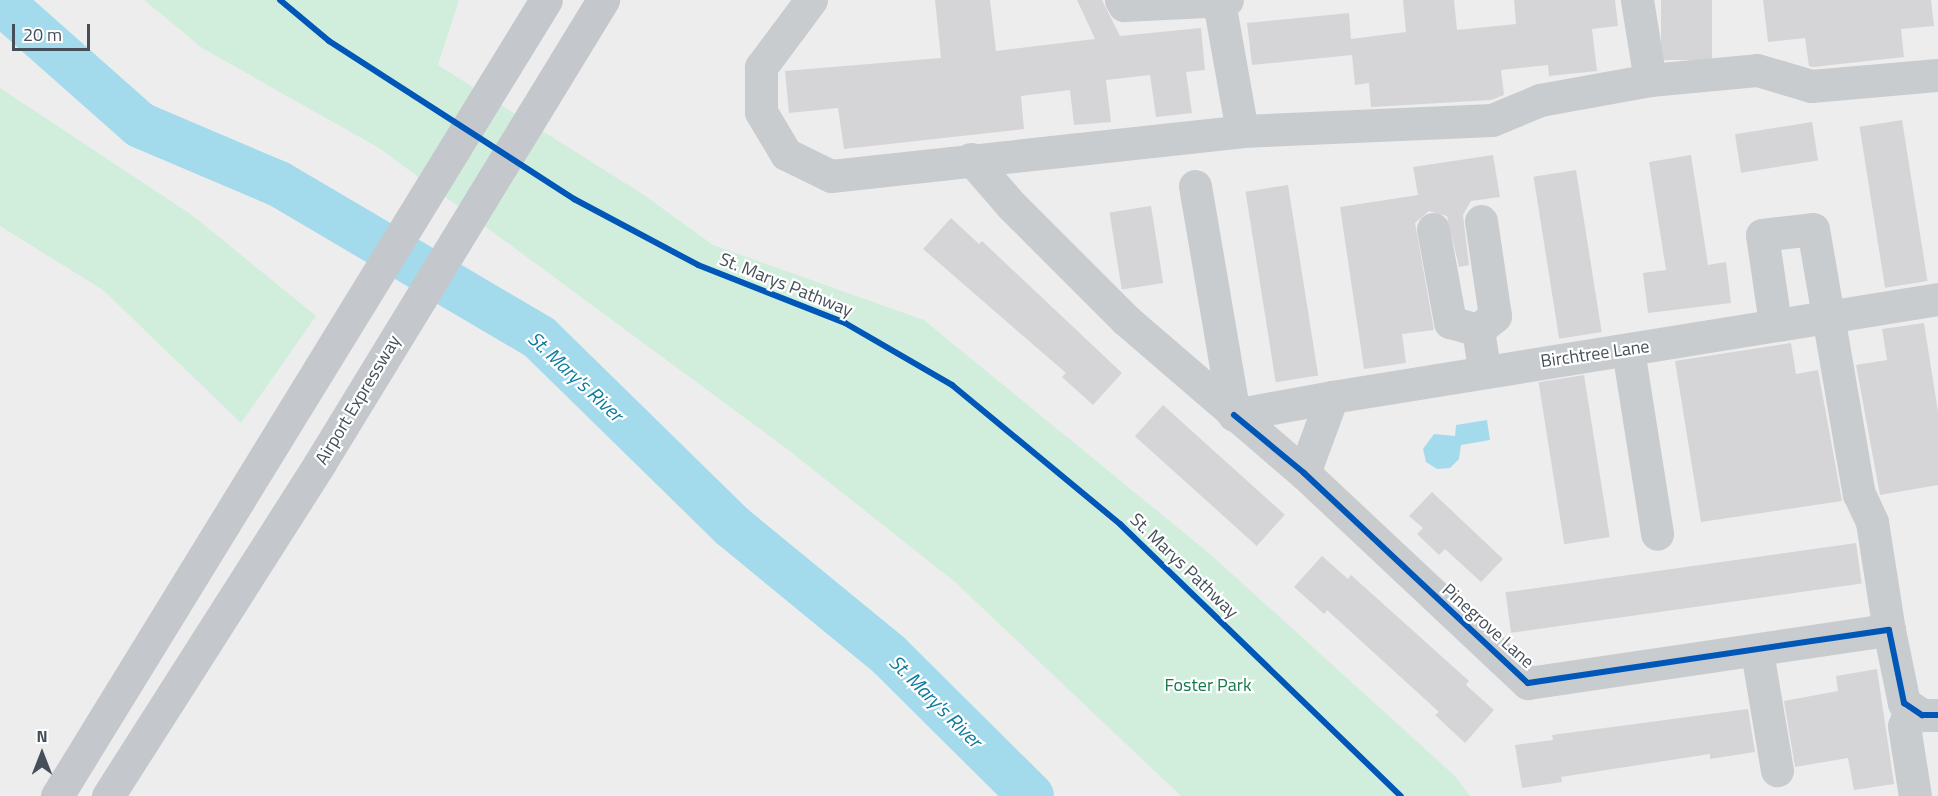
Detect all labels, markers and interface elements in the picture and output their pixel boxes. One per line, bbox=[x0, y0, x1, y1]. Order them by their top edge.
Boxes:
scale bar bbox=[15, 12, 93, 50]
text: 20 m bbox=[23, 21, 62, 48]
street label: St. Marys Pathway bbox=[716, 248, 856, 322]
water label: St. Mary's River bbox=[524, 326, 628, 426]
street label: Airport Expressway bbox=[311, 331, 405, 469]
street label: Birchtree Lane bbox=[1539, 336, 1651, 372]
street label: St. Marys Pathway bbox=[1126, 509, 1242, 623]
street label: Pinegrove Lane bbox=[1438, 579, 1538, 673]
water label: St. Mary's River bbox=[885, 650, 987, 752]
park label: Foster Park bbox=[1164, 674, 1252, 696]
north arrow bbox=[12, 724, 72, 784]
text: N bbox=[36, 724, 48, 748]

